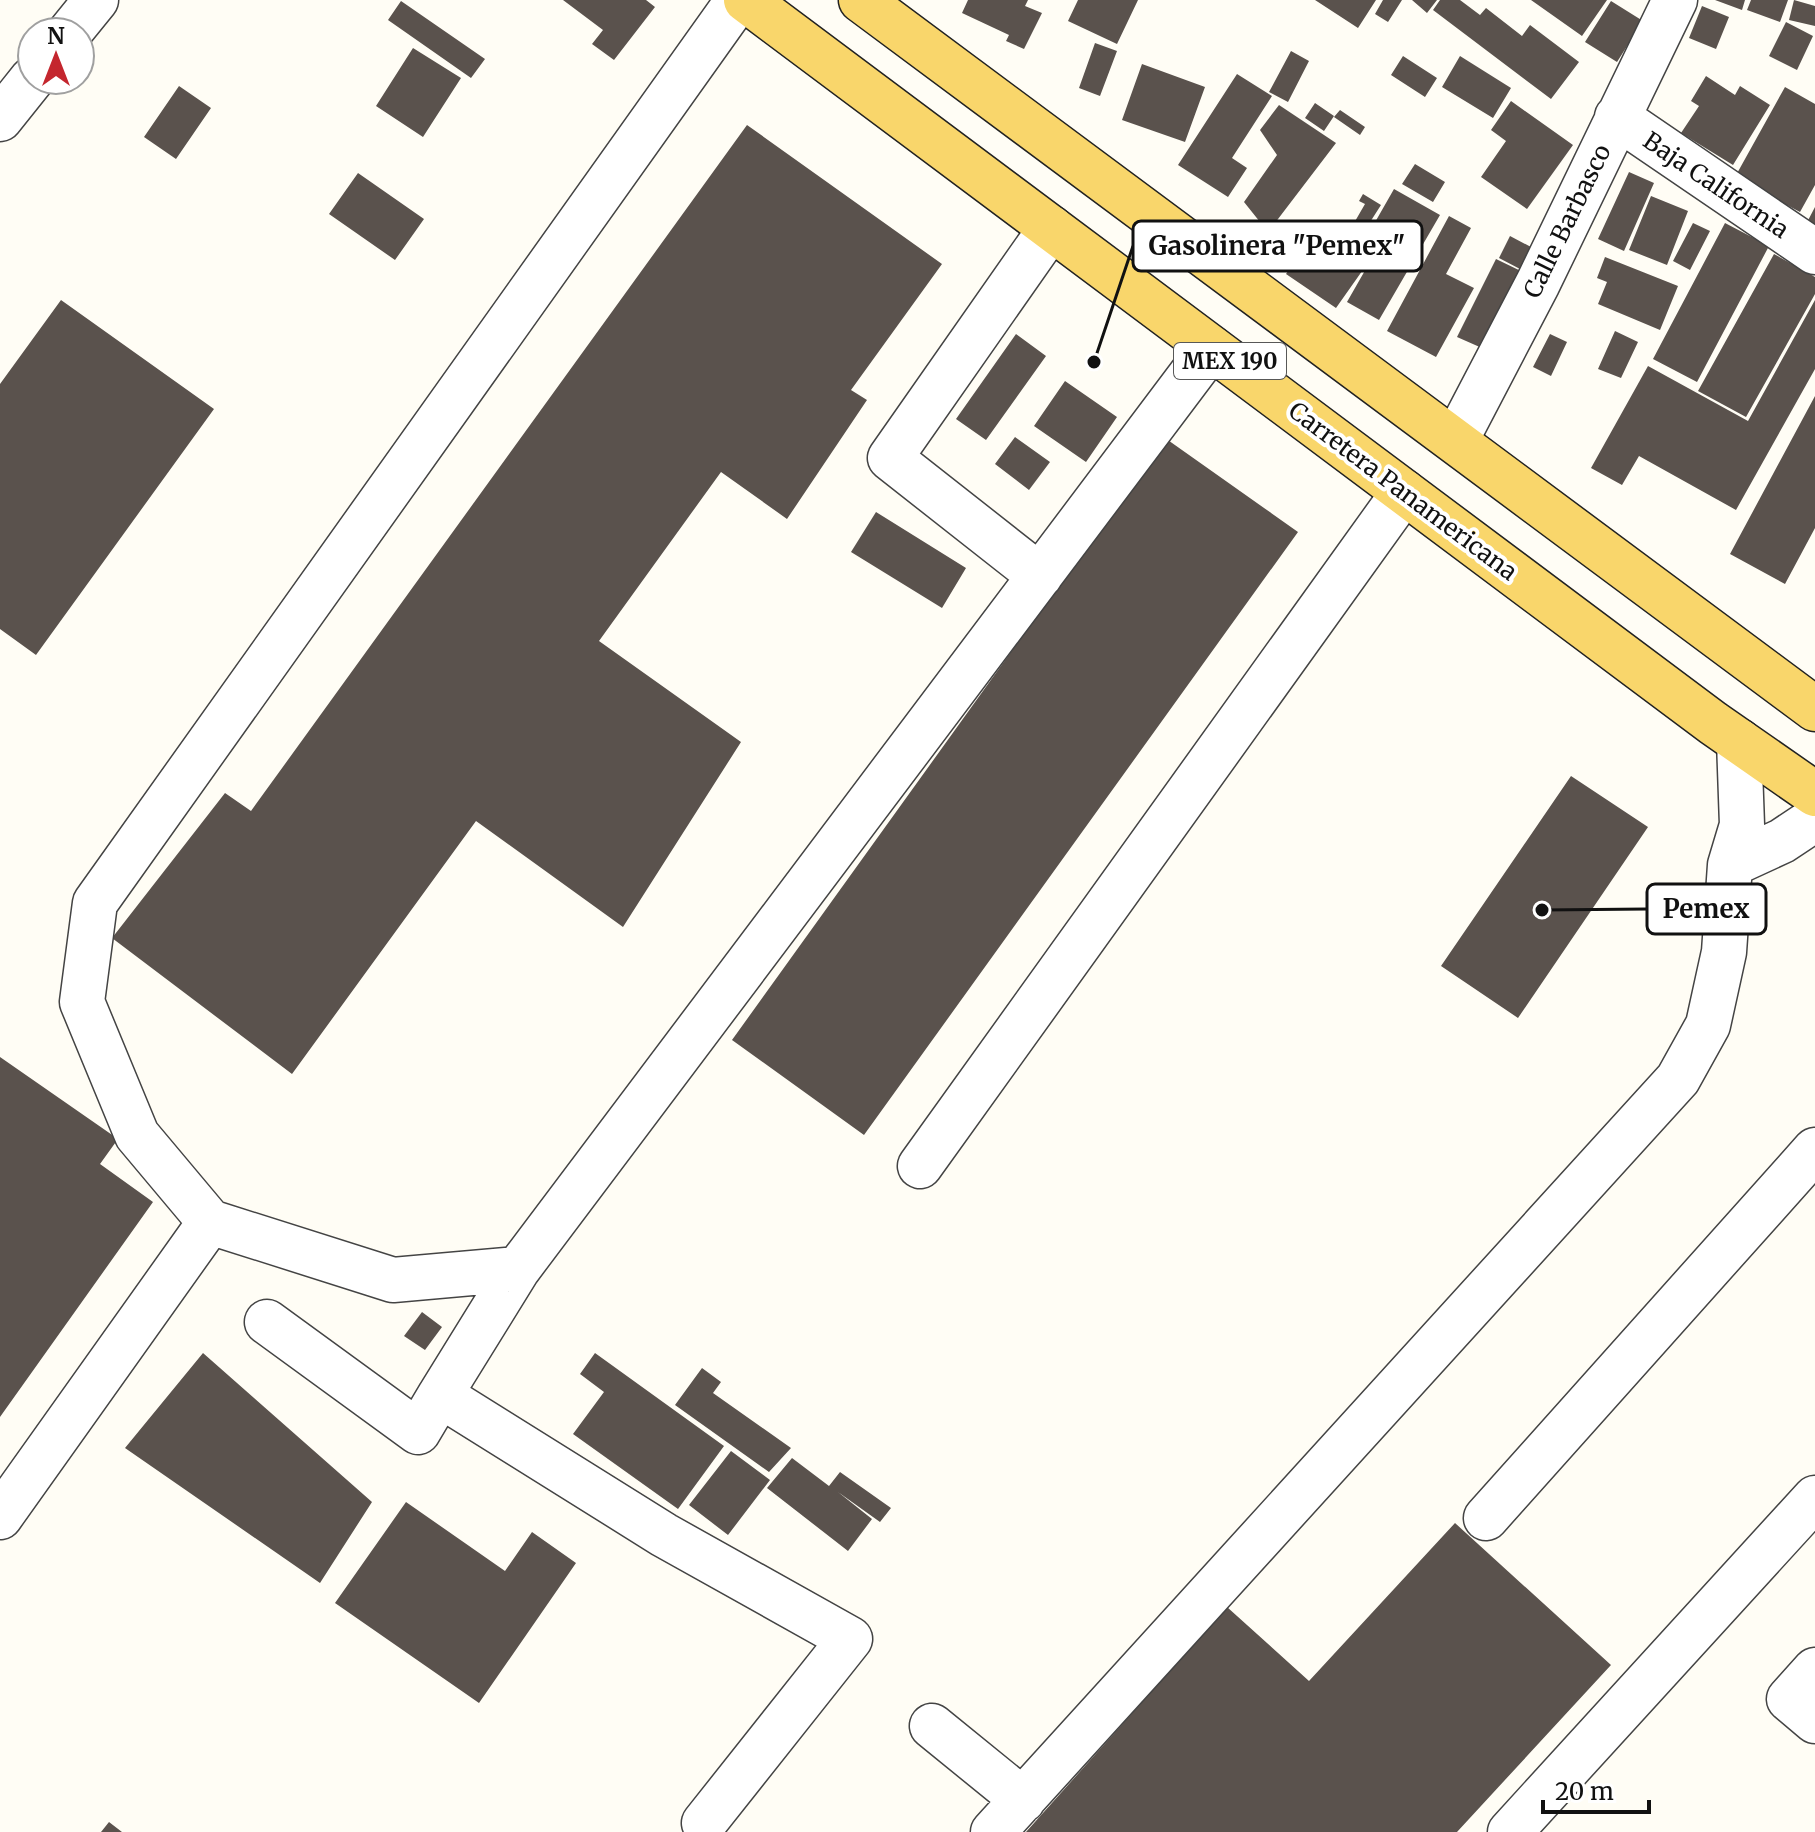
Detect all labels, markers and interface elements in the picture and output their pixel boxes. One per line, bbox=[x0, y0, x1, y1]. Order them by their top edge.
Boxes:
north arrow bbox=[16, 16, 96, 96]
text: N bbox=[47, 22, 65, 50]
street label: Baja California bbox=[1637, 125, 1795, 245]
street label: Calle Barbasco bbox=[1516, 139, 1618, 303]
callout: Gasolinera "Pemex" bbox=[1133, 221, 1422, 271]
text: Gasolinera "Pemex" bbox=[1149, 229, 1405, 262]
road number: MEX 190 bbox=[1174, 343, 1286, 379]
street label: Carretera Panamericana bbox=[1283, 395, 1523, 587]
callout: Pemex bbox=[1647, 884, 1766, 934]
text: Pemex bbox=[1662, 892, 1750, 925]
scale bar bbox=[1543, 1764, 1649, 1814]
text: 20 m bbox=[1555, 1776, 1614, 1807]

